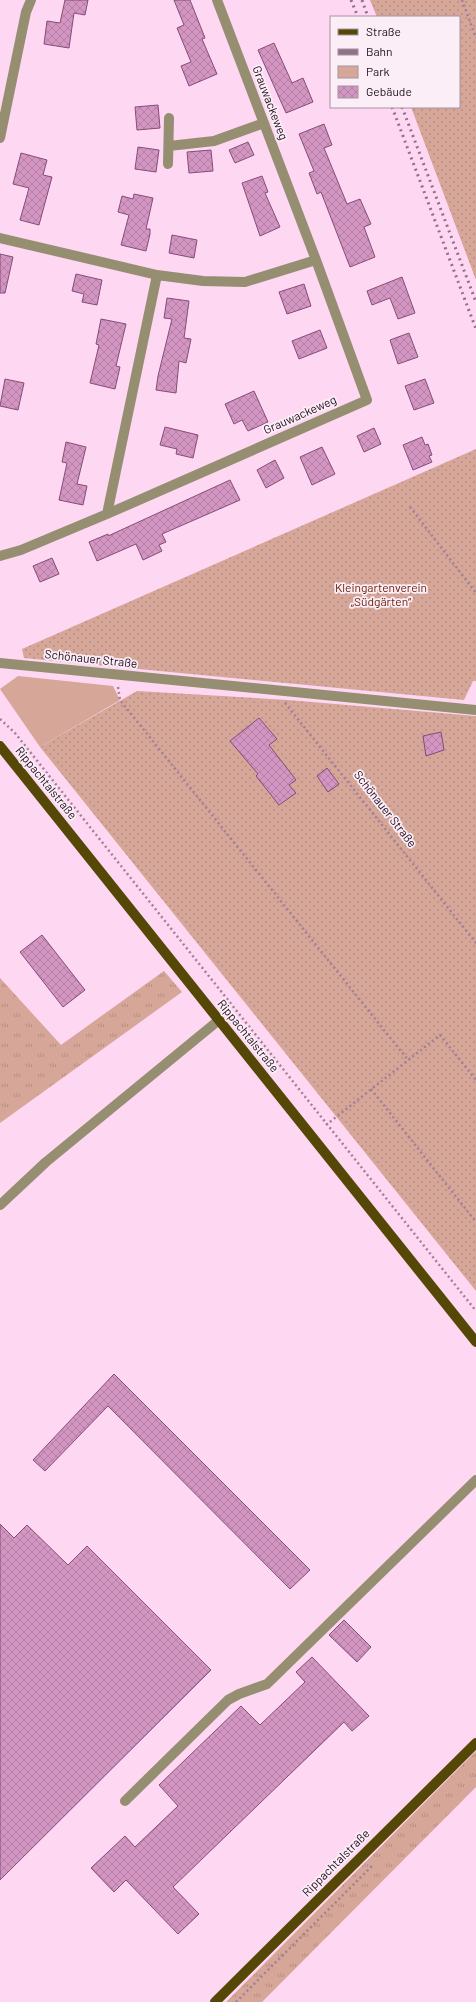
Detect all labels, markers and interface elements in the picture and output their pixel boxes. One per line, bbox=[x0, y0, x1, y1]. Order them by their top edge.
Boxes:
legend bbox=[330, 16, 460, 108]
text: Straße bbox=[366, 24, 401, 38]
text: Bahn bbox=[366, 44, 393, 58]
street label: Grauwackeweg bbox=[250, 64, 292, 142]
text: Park bbox=[366, 64, 390, 78]
text: Gebäude bbox=[366, 84, 412, 98]
street label: Grauwackeweg bbox=[261, 392, 338, 436]
park label: Kleingartenverein „Südgärten“ bbox=[335, 580, 427, 608]
street label: Schönauer Straße bbox=[44, 646, 138, 670]
street label: Rippachtalstraße bbox=[13, 743, 80, 822]
street label: Schönauer Straße bbox=[352, 767, 420, 849]
street label: Rippachtalstraße bbox=[215, 996, 282, 1075]
street label: Rippachtalstraße bbox=[299, 1826, 372, 1899]

